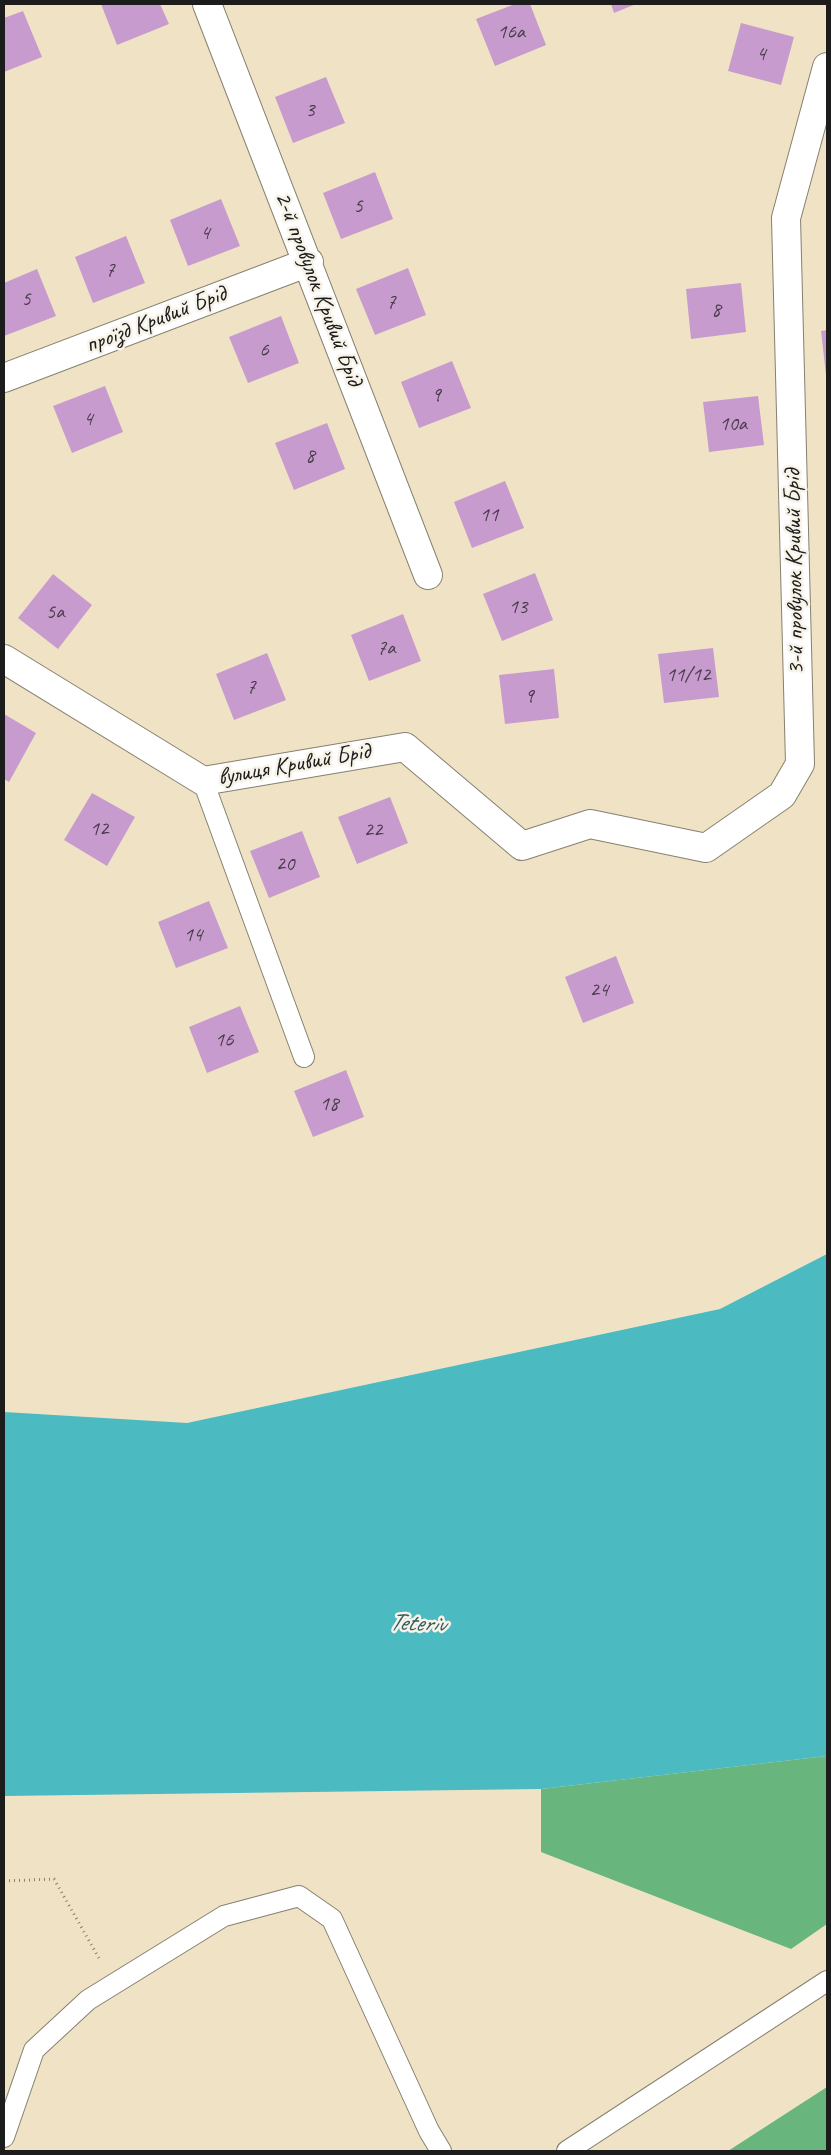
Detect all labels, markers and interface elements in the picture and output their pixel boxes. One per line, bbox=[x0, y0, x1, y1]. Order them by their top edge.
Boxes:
house number: 16а bbox=[497, 19, 525, 45]
house number: 4 bbox=[756, 41, 766, 67]
house number: 3 bbox=[305, 97, 315, 123]
street label: 2-й провулок Кривий Брід bbox=[268, 188, 368, 390]
house number: 5 bbox=[353, 193, 363, 219]
house number: 4 bbox=[200, 220, 210, 246]
house number: 7 bbox=[105, 257, 115, 283]
street label: проїзд Кривий Брід bbox=[81, 280, 231, 360]
house number: 5 bbox=[21, 286, 31, 312]
house number: 7 bbox=[386, 289, 396, 315]
house number: 8 bbox=[711, 297, 721, 323]
house number: 6 bbox=[259, 337, 269, 363]
house number: 9 bbox=[431, 382, 441, 408]
house number: 4 bbox=[83, 406, 93, 432]
house number: 10а bbox=[719, 411, 747, 437]
house number: 8 bbox=[305, 443, 315, 469]
street label: 3-й провулок Кривий Брід bbox=[779, 469, 811, 675]
house number: 11 bbox=[480, 502, 498, 528]
house number: 13 bbox=[509, 594, 527, 620]
house number: 5а bbox=[46, 599, 64, 625]
house number: 7а bbox=[377, 635, 395, 661]
house number: 11/12 bbox=[666, 662, 710, 688]
house number: 7 bbox=[246, 674, 256, 700]
house number: 9 bbox=[524, 683, 534, 709]
street label: вулиця Кривий Брід bbox=[216, 737, 372, 793]
house number: 12 bbox=[90, 816, 108, 842]
house number: 22 bbox=[364, 817, 382, 843]
house number: 20 bbox=[276, 851, 294, 877]
house number: 14 bbox=[184, 922, 202, 948]
house number: 24 bbox=[590, 977, 608, 1003]
house number: 16 bbox=[215, 1027, 233, 1053]
house number: 18 bbox=[320, 1091, 338, 1117]
water label: Teteriv bbox=[389, 1608, 445, 1640]

